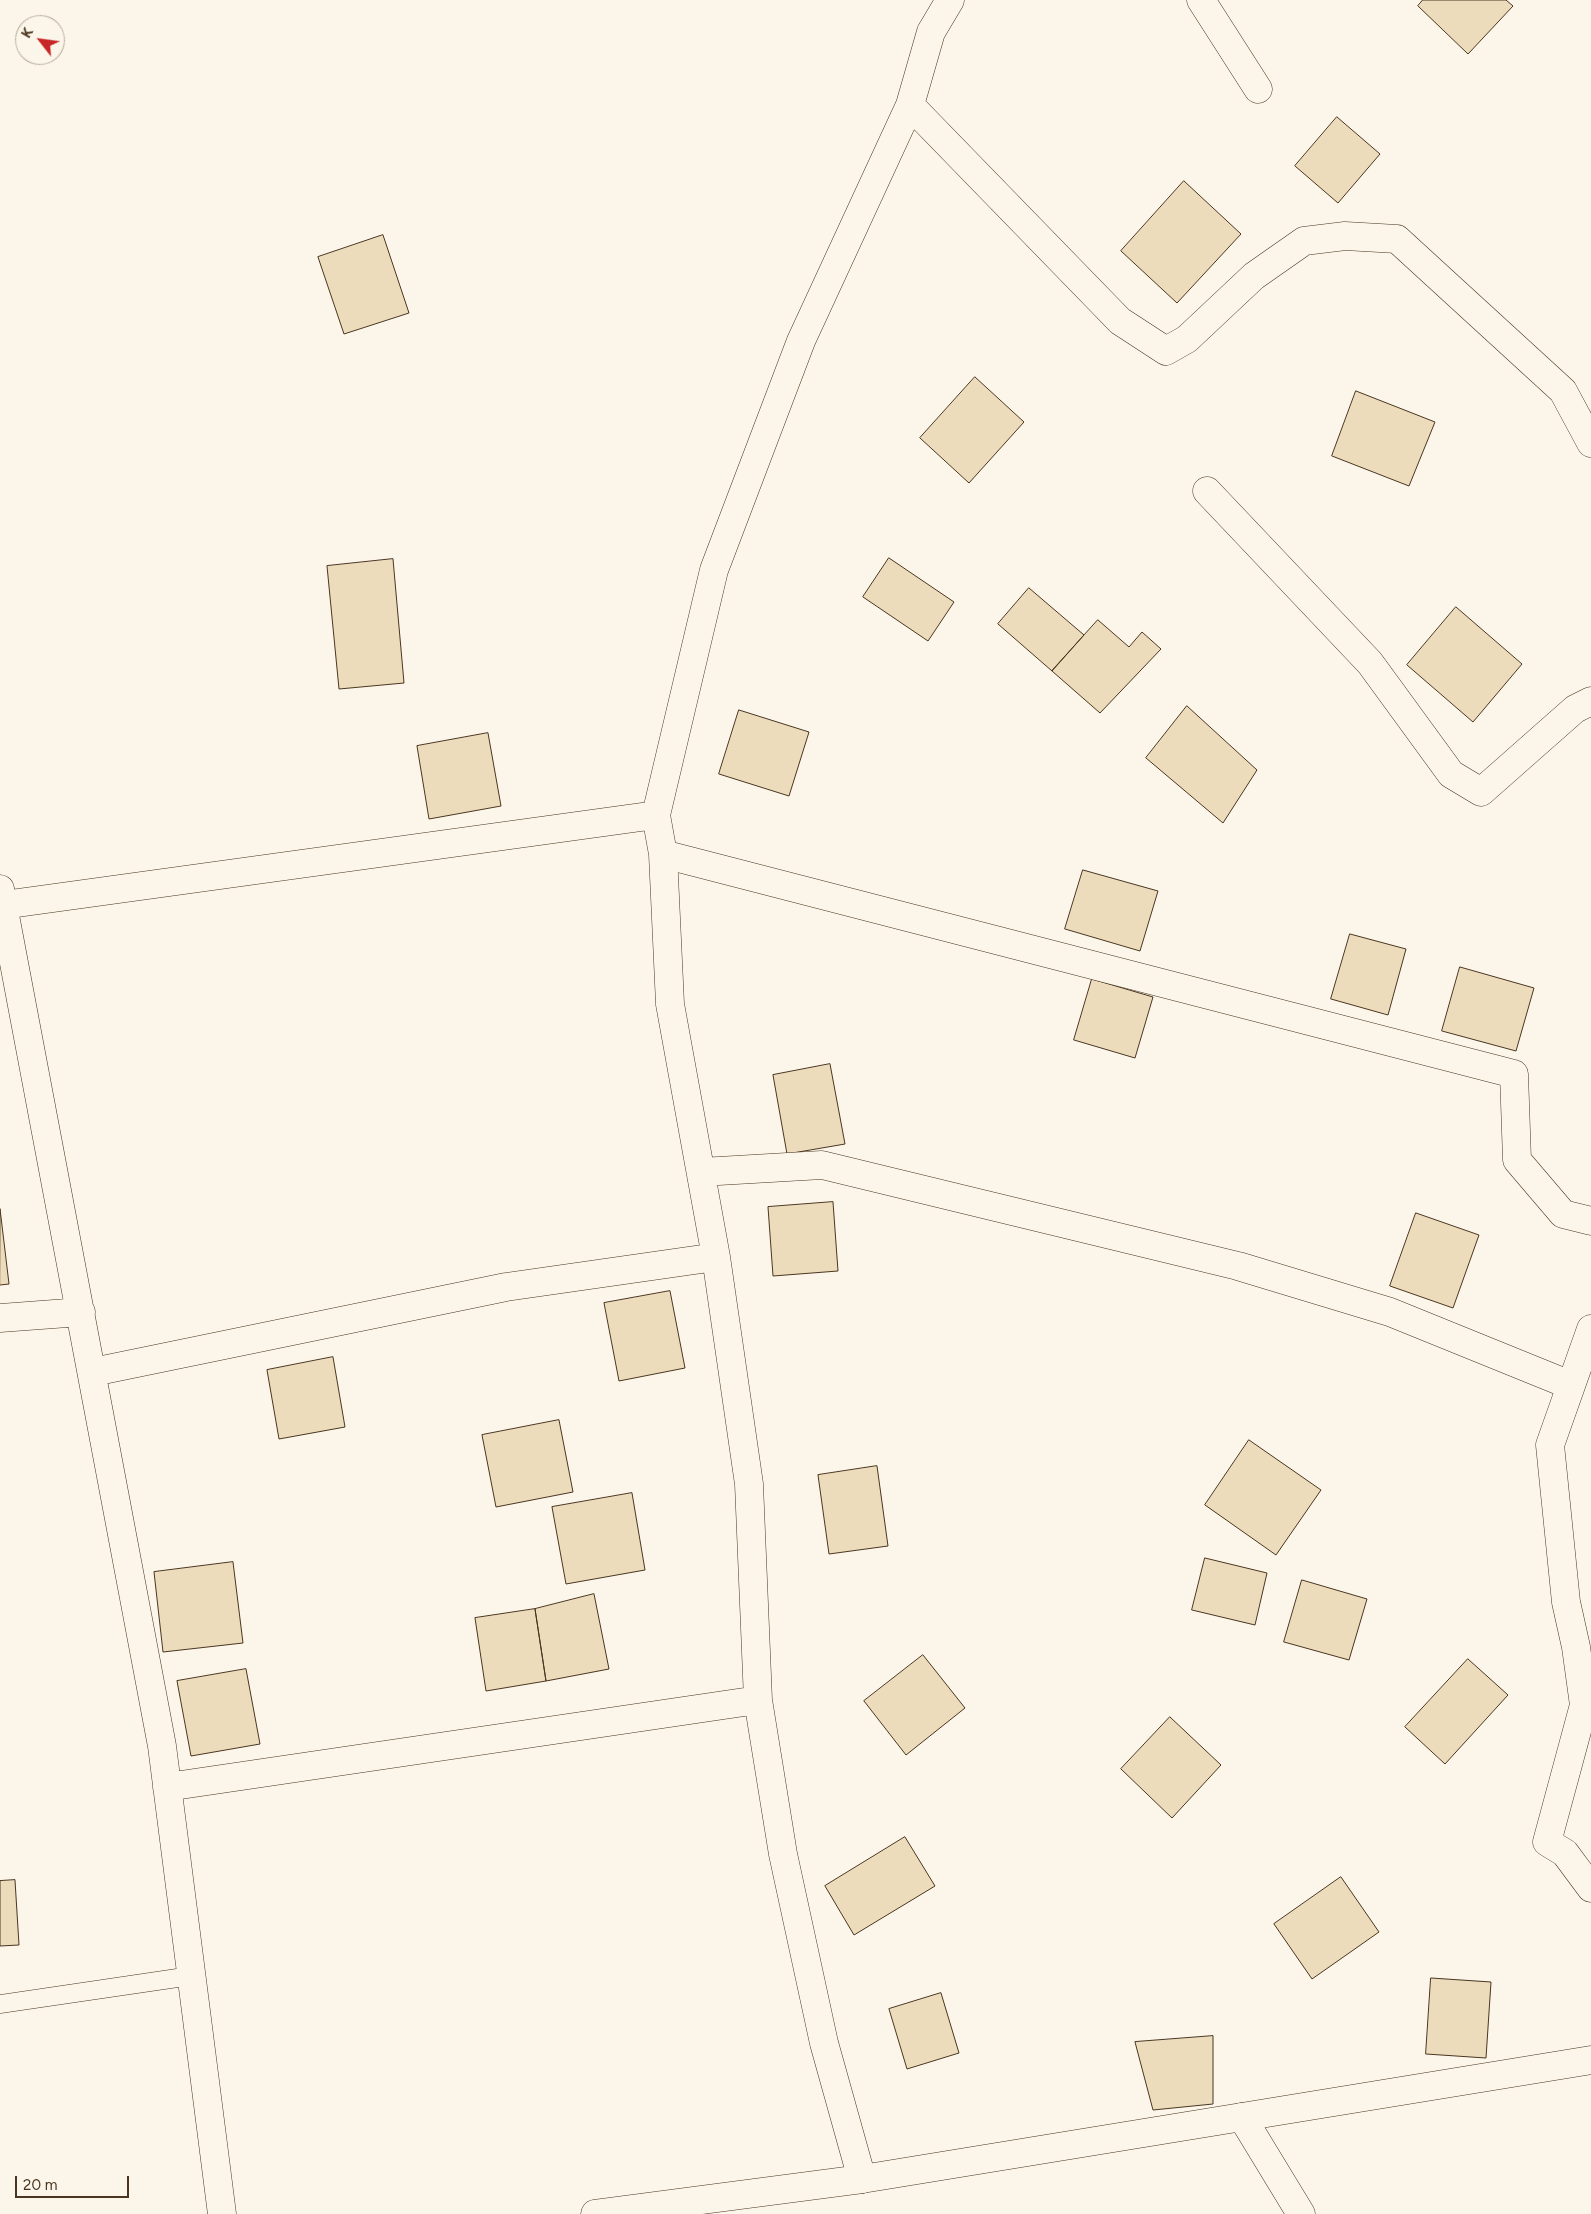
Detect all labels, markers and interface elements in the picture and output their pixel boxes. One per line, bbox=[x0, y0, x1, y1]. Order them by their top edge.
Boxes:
north arrow bbox=[15, 15, 65, 65]
text: K bbox=[18, 24, 37, 41]
scale bar bbox=[18, 2166, 131, 2198]
text: 20 m bbox=[23, 2176, 57, 2194]

